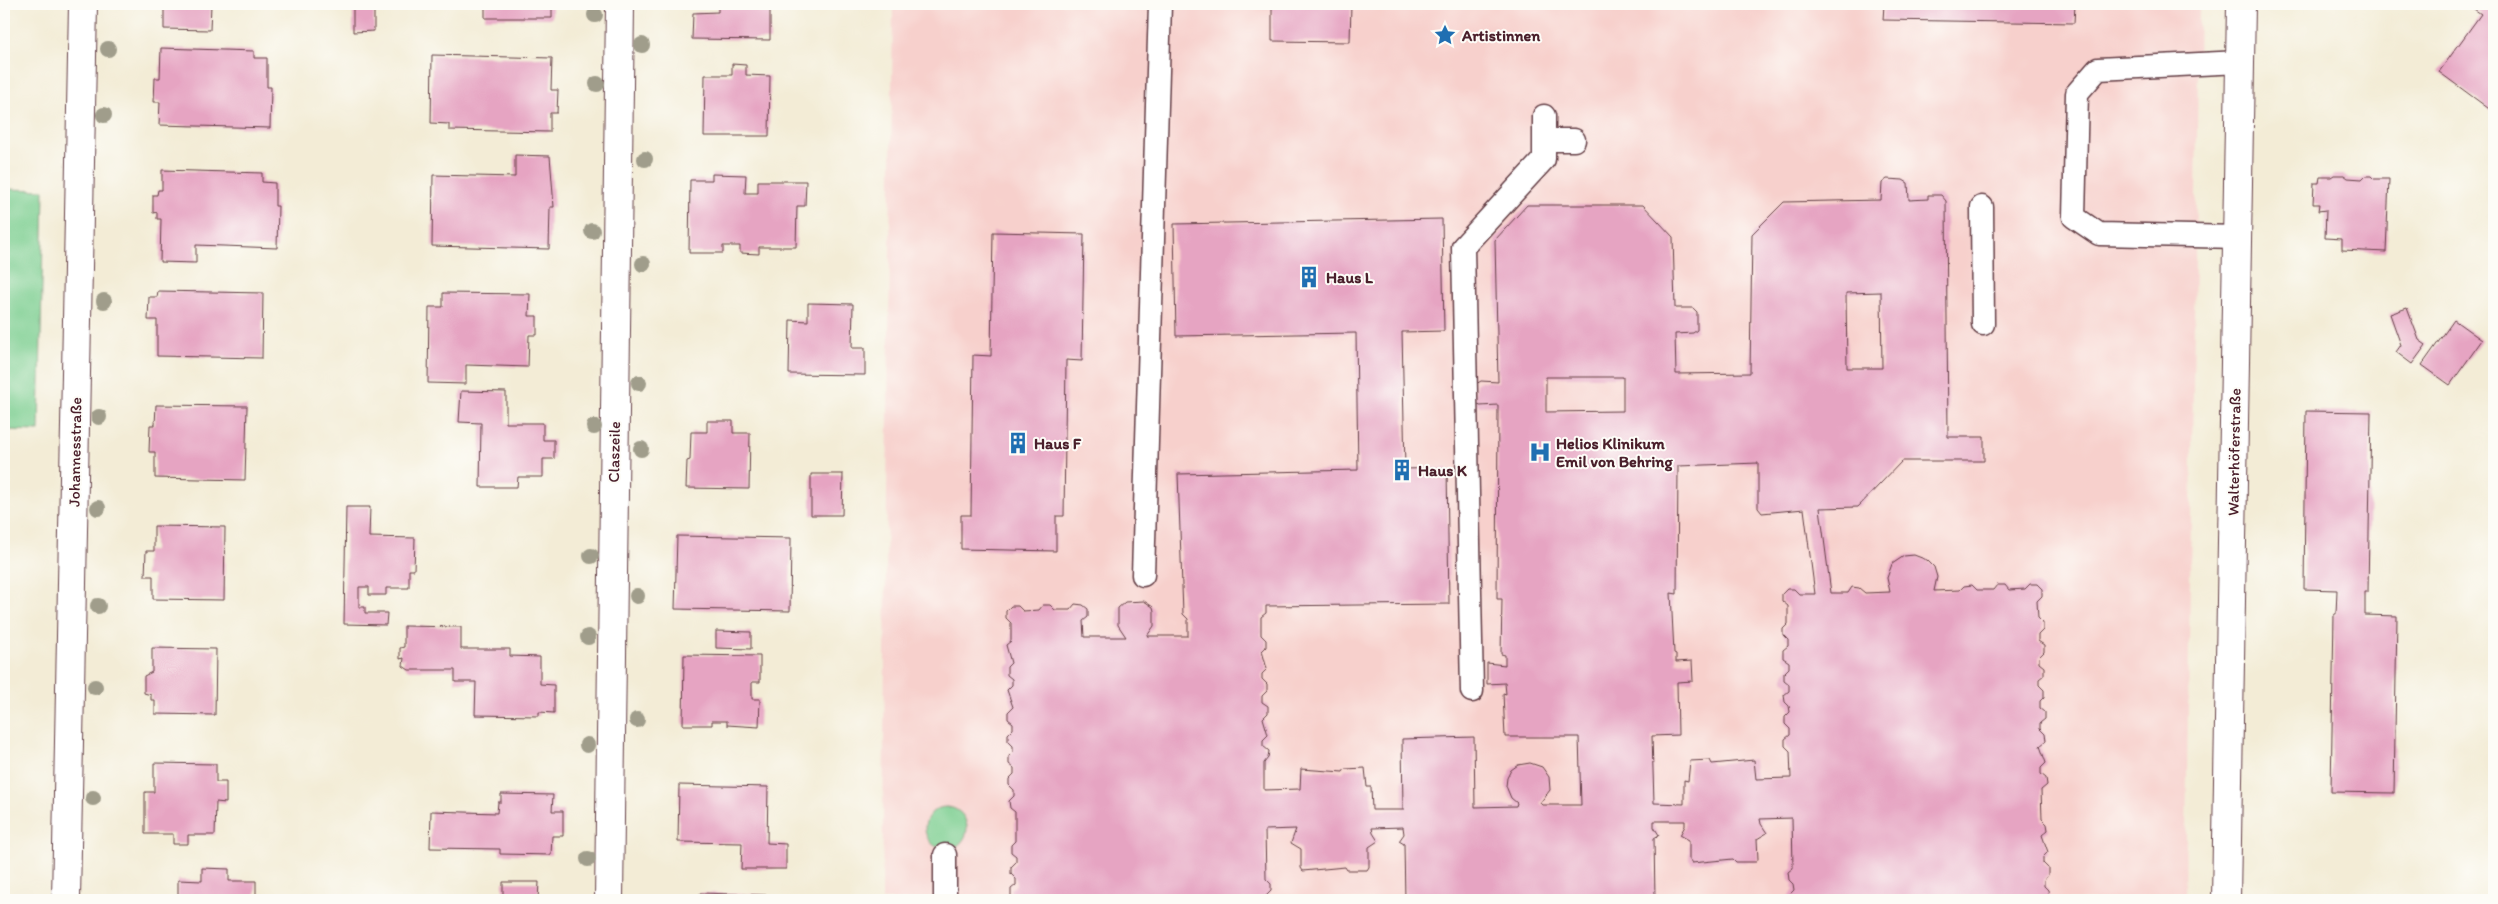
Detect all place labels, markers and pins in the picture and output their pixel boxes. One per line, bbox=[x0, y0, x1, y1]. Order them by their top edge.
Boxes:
place icon: Artistinnen bbox=[1432, 22, 1458, 48]
place label: Artistinnen bbox=[1461, 26, 1541, 45]
building icon: Haus L bbox=[1296, 264, 1322, 290]
place label: Haus L bbox=[1326, 268, 1374, 287]
building icon: Haus F bbox=[1005, 430, 1031, 456]
place label: Haus F bbox=[1034, 434, 1082, 453]
place label: Helios Klinikum Emil von Behring bbox=[1556, 434, 1673, 472]
hospital icon: Helios Klinikum Emil von Behring bbox=[1527, 439, 1553, 465]
building icon: Haus K bbox=[1389, 457, 1415, 483]
place label: Haus K bbox=[1418, 461, 1468, 480]

